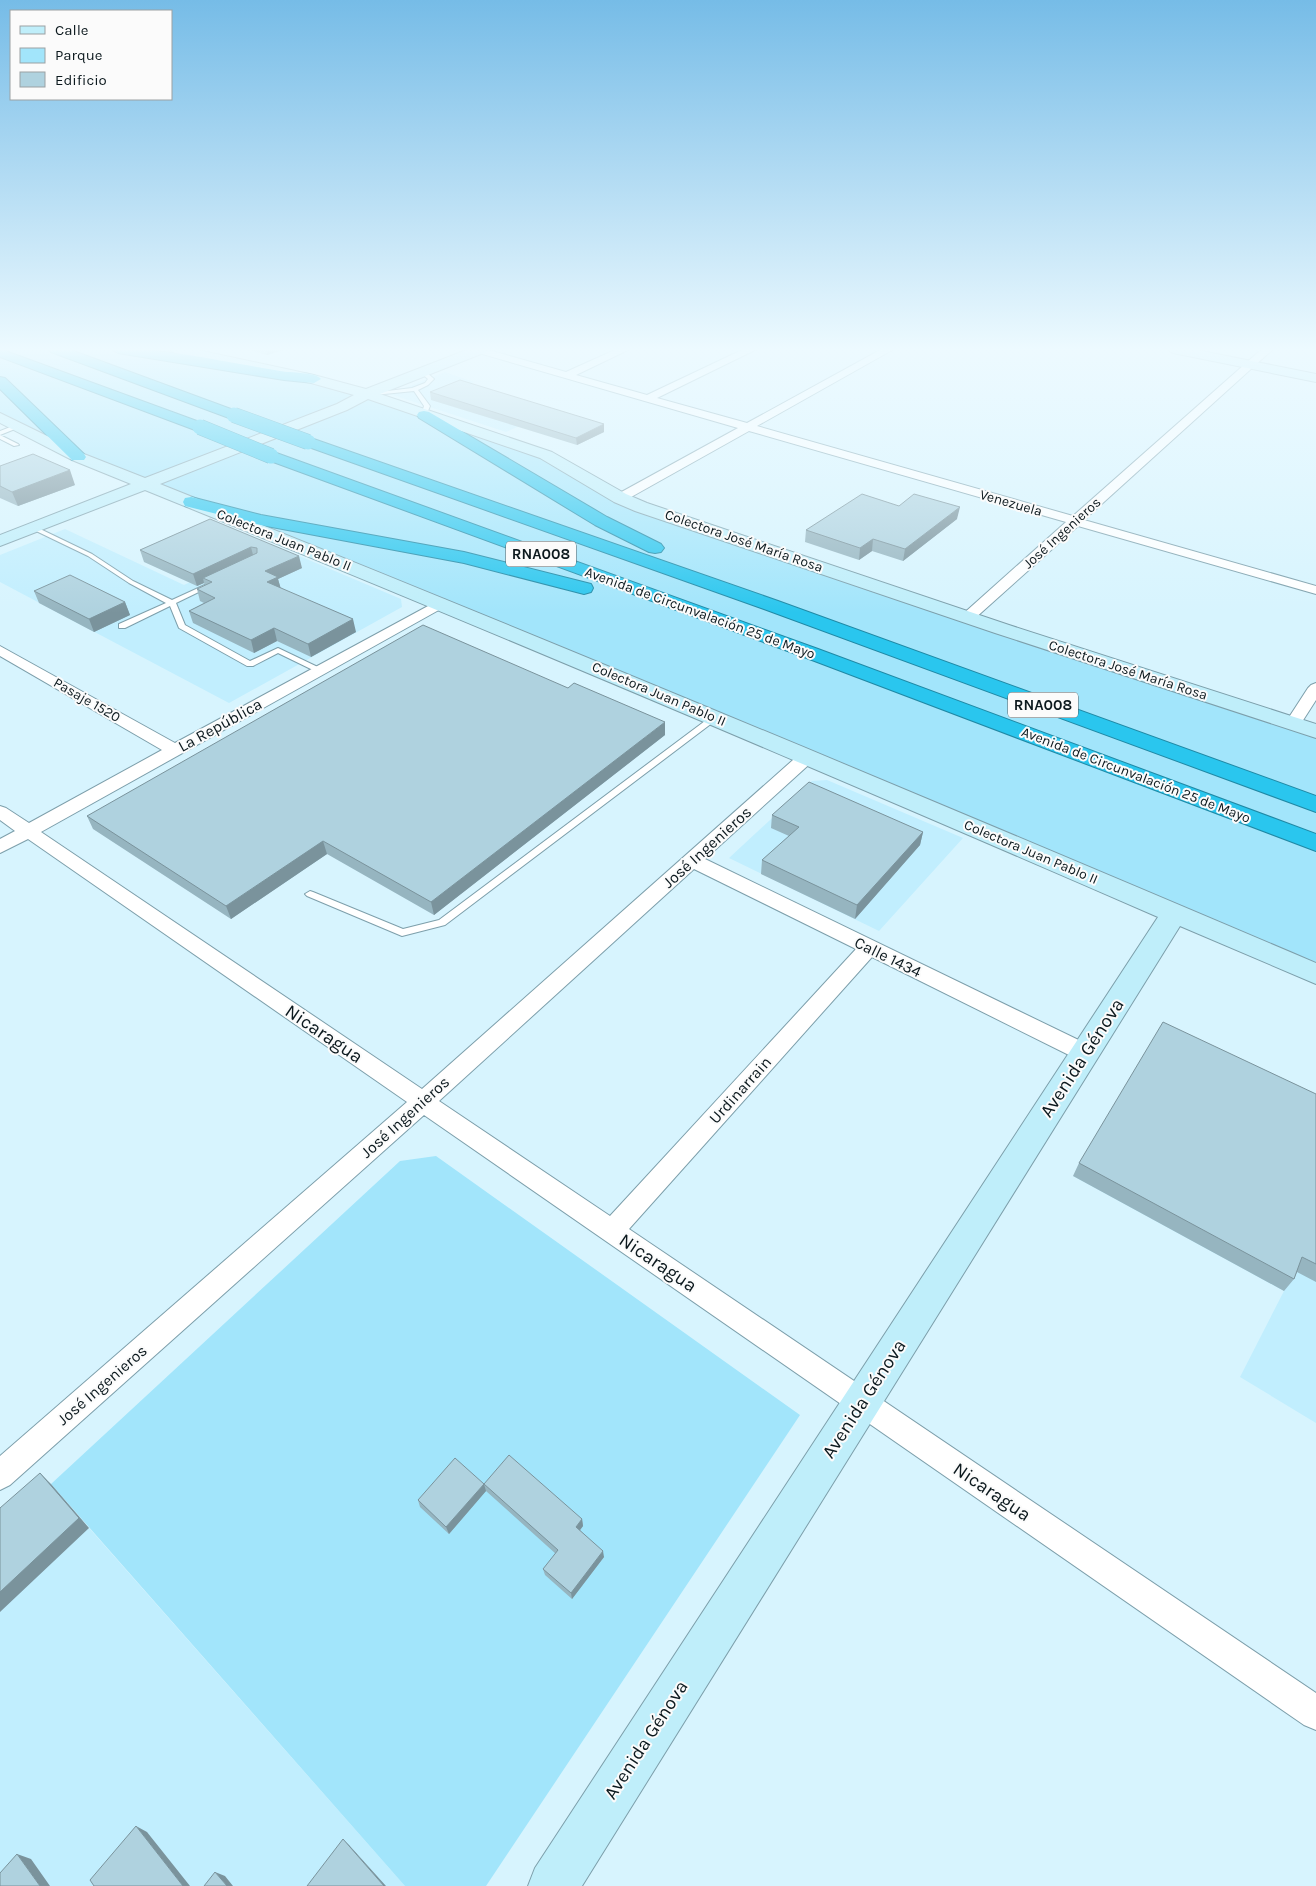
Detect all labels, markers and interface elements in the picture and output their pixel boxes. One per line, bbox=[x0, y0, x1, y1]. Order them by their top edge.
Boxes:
legend bbox=[10, 10, 172, 100]
text: Calle bbox=[55, 21, 89, 39]
text: Parque bbox=[55, 46, 103, 64]
text: Edificio bbox=[55, 71, 107, 89]
street label: Venezuela bbox=[978, 486, 1044, 520]
street label: José Ingenieros bbox=[1020, 494, 1104, 572]
street label: Colectora Juan Pablo II bbox=[214, 505, 354, 575]
street label: Colectora José María Rosa bbox=[663, 506, 825, 576]
road number: RNA008 bbox=[506, 542, 576, 566]
street label: Avenida de Circunvalación 25 de Mayo bbox=[583, 563, 817, 663]
street label: Colectora José María Rosa bbox=[1046, 636, 1210, 704]
street label: Colectora Juan Pablo II bbox=[590, 658, 728, 730]
street label: Pasaje 1520 bbox=[51, 674, 123, 726]
road number: RNA008 bbox=[1008, 692, 1078, 718]
street label: La República bbox=[175, 694, 265, 756]
street label: Avenida de Circunvalación 25 de Mayo bbox=[1019, 723, 1253, 827]
street label: José Ingenieros bbox=[659, 802, 755, 892]
street label: Colectora Juan Pablo II bbox=[962, 816, 1100, 888]
street label: Calle 1434 bbox=[851, 933, 925, 981]
street label: Avenida Génova bbox=[1035, 995, 1129, 1121]
street label: Nicaragua bbox=[281, 1000, 367, 1068]
street label: Urdinarrain bbox=[705, 1053, 775, 1127]
street label: José Ingenieros bbox=[357, 1072, 453, 1162]
street label: Nicaragua bbox=[615, 1229, 701, 1297]
street label: Avenida Génova bbox=[817, 1336, 911, 1462]
street label: José Ingenieros bbox=[53, 1341, 151, 1429]
street label: Nicaragua bbox=[949, 1458, 1035, 1526]
street label: Avenida Génova bbox=[599, 1677, 693, 1803]

